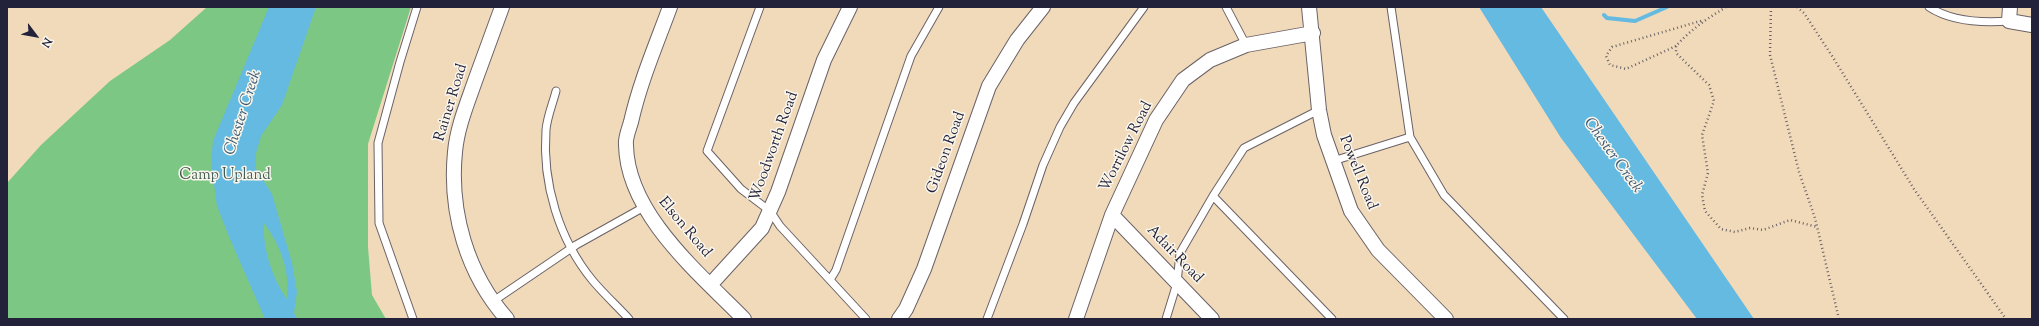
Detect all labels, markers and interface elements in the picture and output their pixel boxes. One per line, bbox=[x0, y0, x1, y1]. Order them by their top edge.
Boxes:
north arrow bbox=[16, 16, 56, 56]
text: N bbox=[37, 34, 55, 50]
street label: Rainer Road bbox=[432, 62, 472, 144]
water label: Chester Creek bbox=[221, 68, 267, 158]
street label: Woodworth Road bbox=[747, 90, 803, 204]
street label: Worrilow Road bbox=[1097, 99, 1157, 195]
street label: Gideon Road bbox=[924, 110, 970, 196]
water label: Chester Creek bbox=[1578, 115, 1646, 197]
street label: Powell Road bbox=[1334, 133, 1380, 213]
park label: Camp Upland bbox=[179, 167, 271, 185]
street label: Elson Road bbox=[654, 194, 714, 262]
street label: Adair Road bbox=[1142, 222, 1206, 288]

